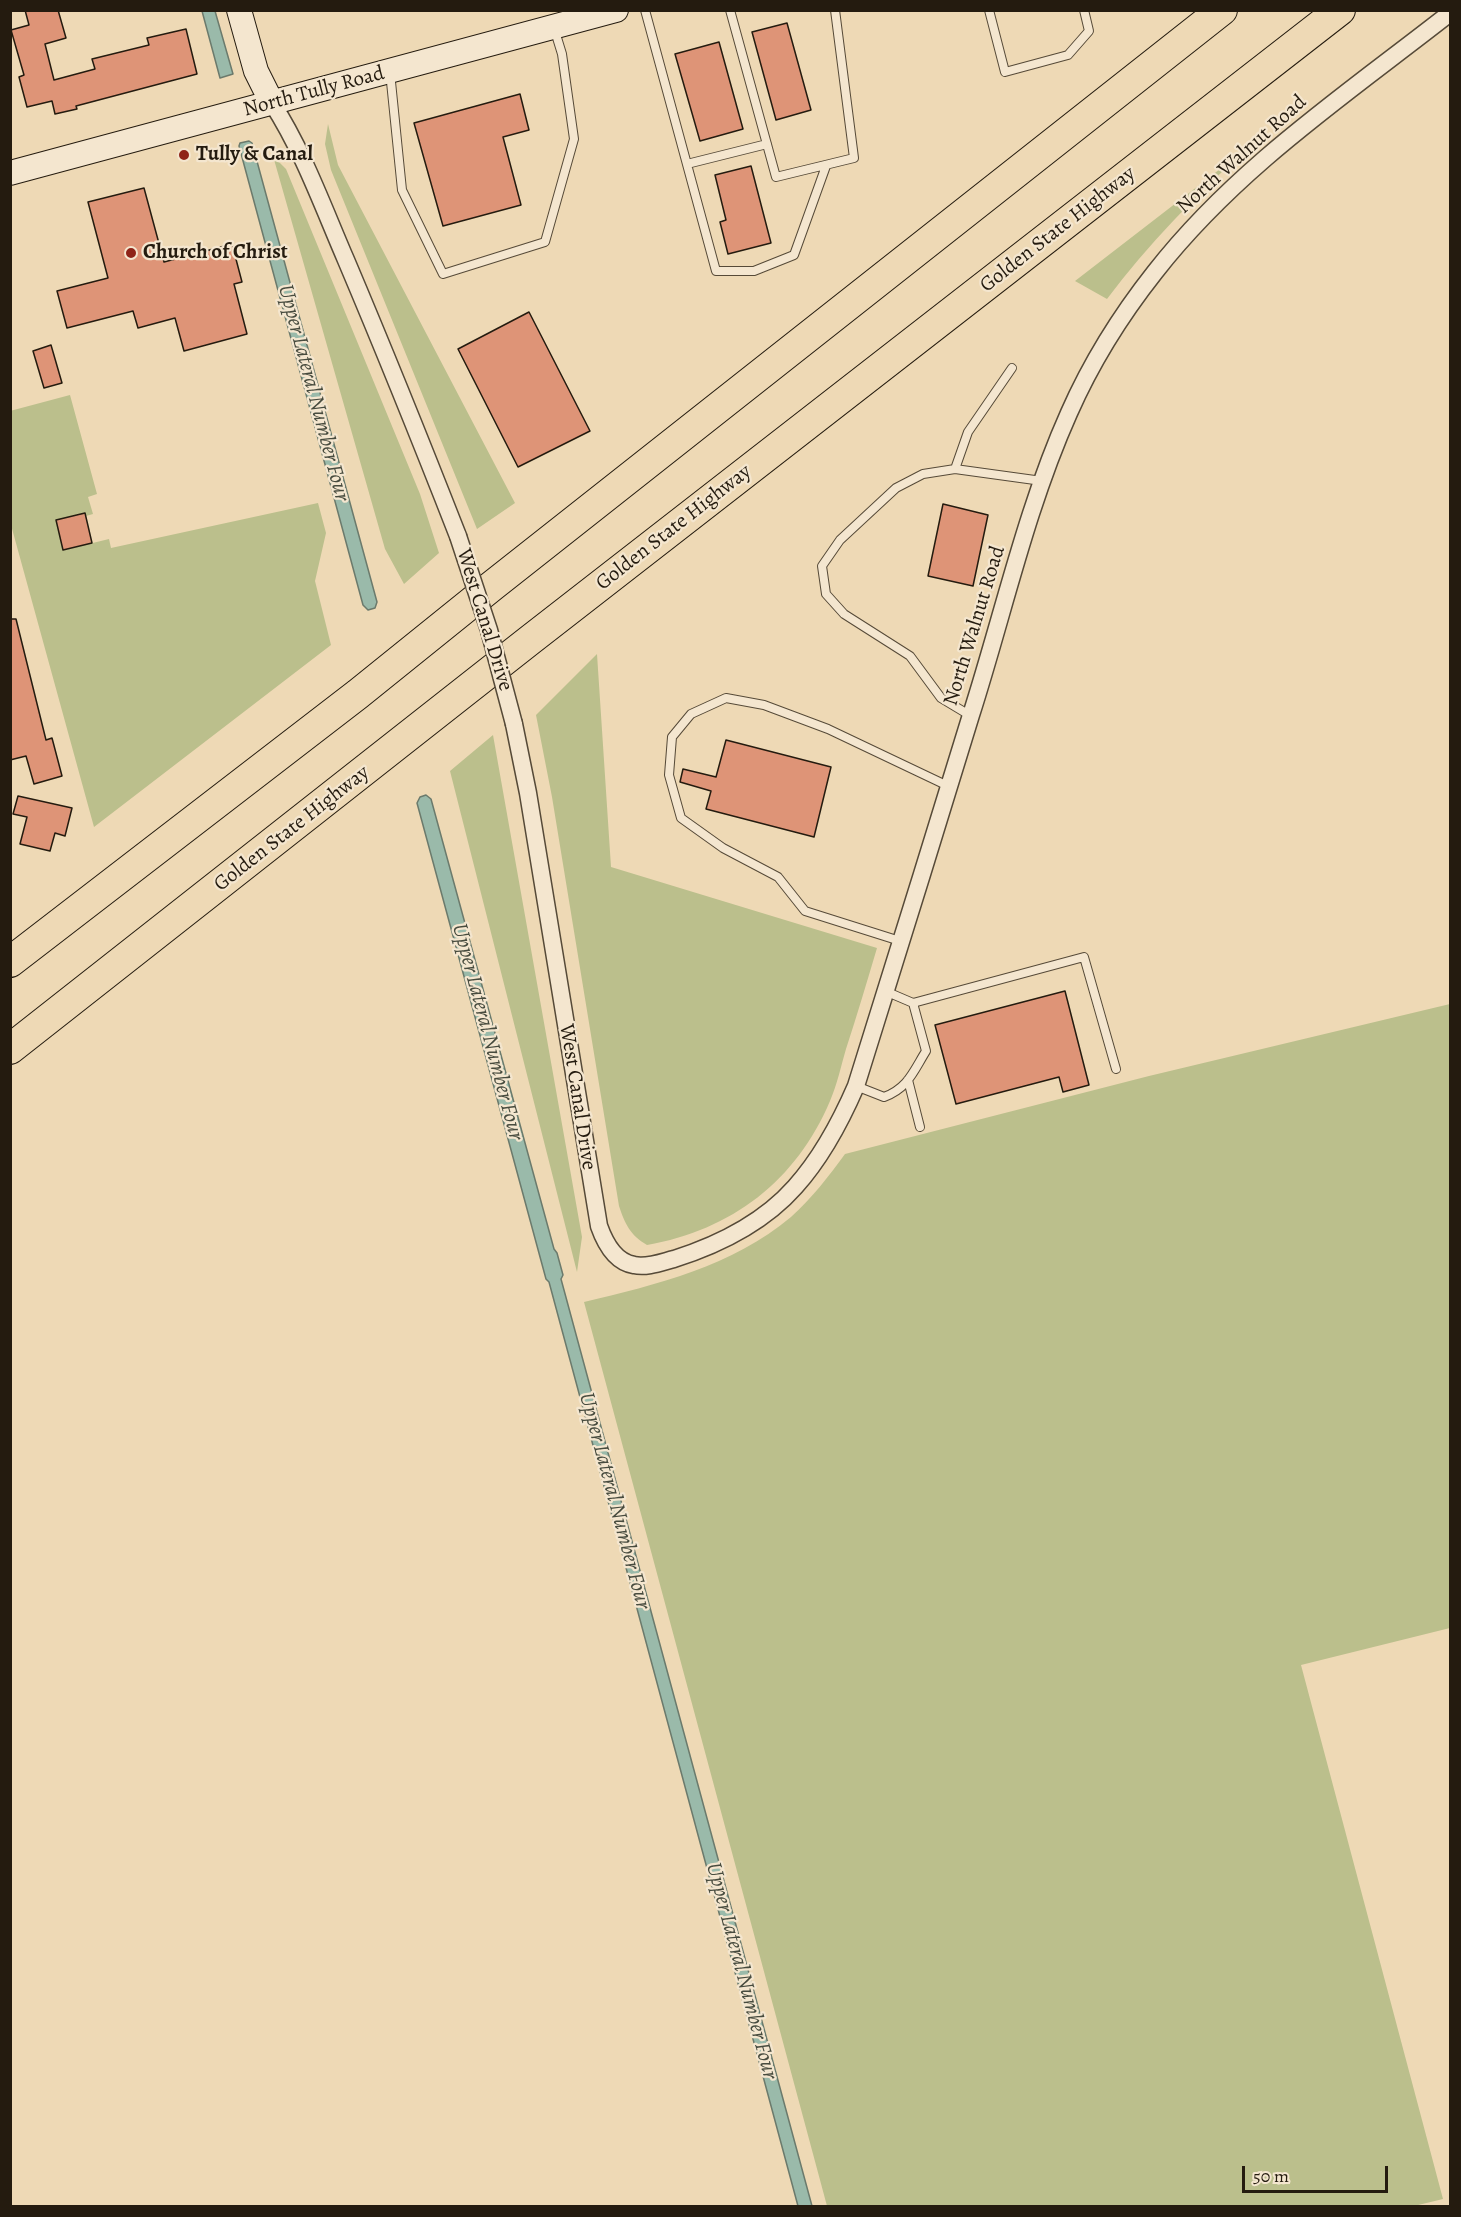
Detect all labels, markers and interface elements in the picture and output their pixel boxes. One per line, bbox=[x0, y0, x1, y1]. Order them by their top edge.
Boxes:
street label: North Tully Road bbox=[241, 61, 387, 123]
street label: North Walnut Road bbox=[1172, 90, 1312, 220]
place label: Tully & Canal bbox=[196, 142, 313, 168]
marker: Tully & Canal bbox=[177, 148, 191, 162]
street label: Golden State Highway bbox=[975, 162, 1141, 298]
place label: Church of Christ bbox=[143, 240, 288, 266]
marker: Church of Christ bbox=[124, 246, 138, 260]
water label: Upper Lateral Number Four bbox=[271, 282, 355, 504]
street label: Golden State Highway bbox=[591, 460, 757, 596]
street label: North Walnut Road bbox=[939, 543, 1011, 709]
street label: West Canal Drive bbox=[450, 546, 518, 694]
street label: Golden State Highway bbox=[209, 761, 375, 897]
water label: Upper Lateral Number Four bbox=[445, 921, 529, 1143]
street label: West Canal Drive bbox=[553, 1022, 601, 1172]
water label: Upper Lateral Number Four bbox=[572, 1390, 656, 1612]
water label: Upper Lateral Number Four bbox=[699, 1860, 783, 2082]
scale bar bbox=[1245, 2154, 1390, 2192]
text: 50 m bbox=[1253, 2164, 1289, 2188]

